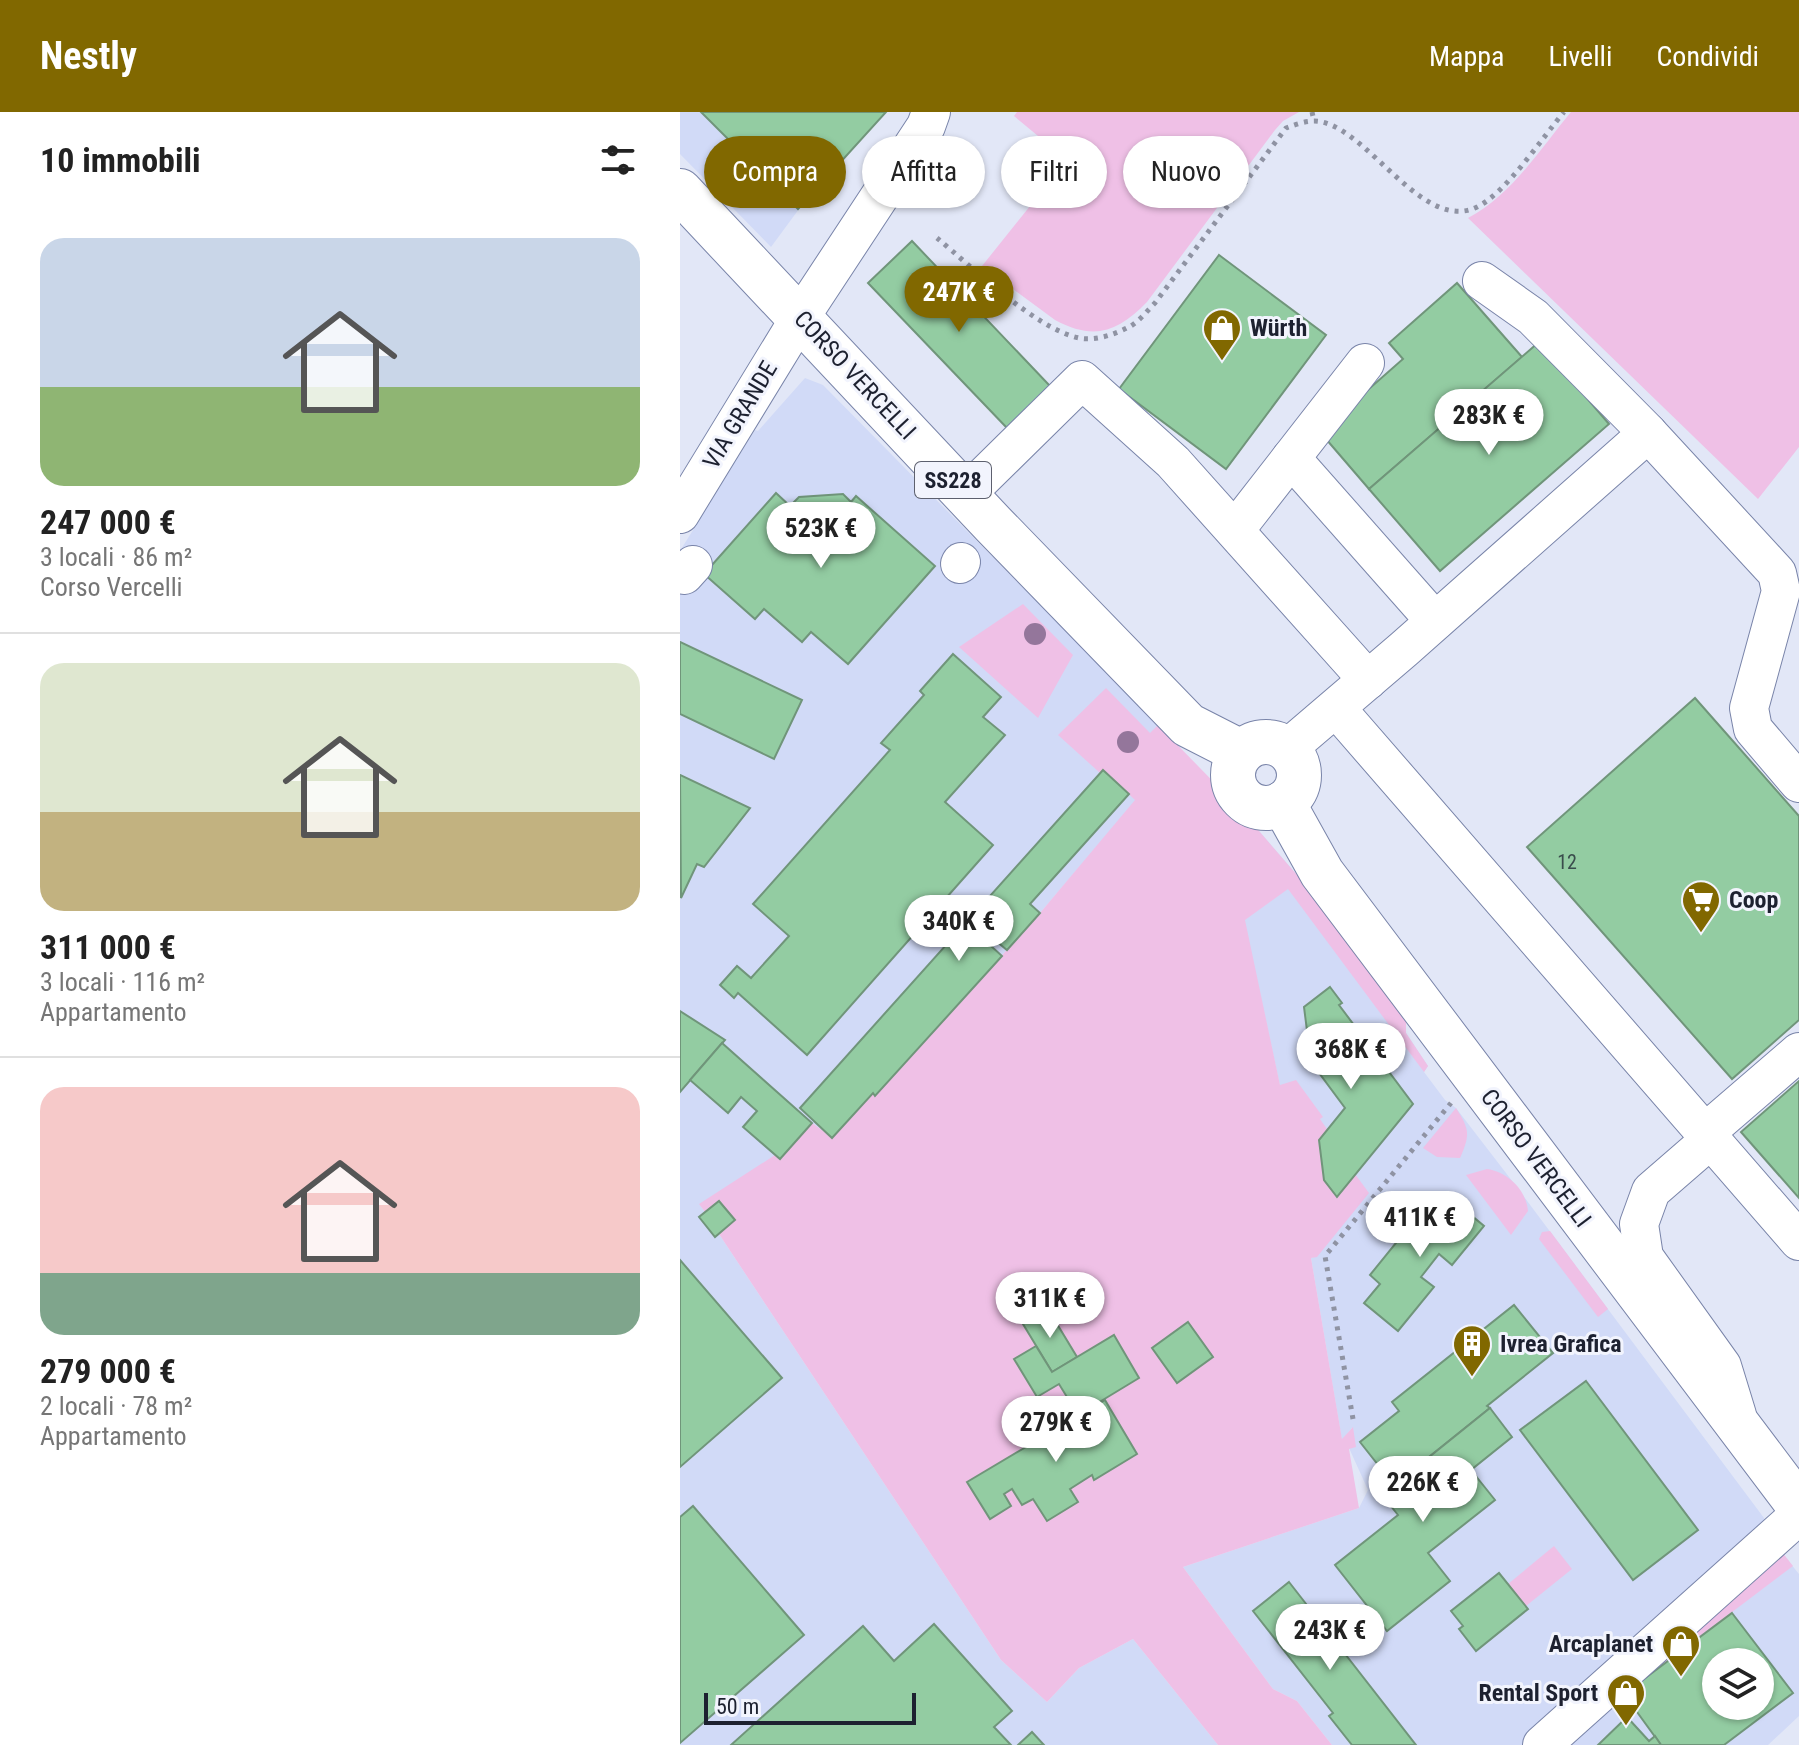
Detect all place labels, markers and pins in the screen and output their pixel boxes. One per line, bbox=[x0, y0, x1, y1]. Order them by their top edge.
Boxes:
pin: 247K € bbox=[894, 266, 1024, 334]
shop icon: Würth bbox=[1201, 307, 1243, 362]
place label: Würth bbox=[1250, 314, 1307, 342]
pin: 283K € bbox=[1424, 389, 1554, 457]
pin: 523K € bbox=[756, 502, 886, 570]
supermarket icon: Coop bbox=[1680, 879, 1722, 934]
place label: Coop bbox=[1729, 886, 1779, 914]
pin: 340K € bbox=[894, 895, 1024, 963]
pin: 368K € bbox=[1286, 1023, 1416, 1091]
pin: 411K € bbox=[1355, 1191, 1485, 1259]
pin: 311K € bbox=[985, 1272, 1115, 1340]
building icon: Ivrea Grafica bbox=[1451, 1323, 1493, 1378]
place label: Ivrea Grafica bbox=[1500, 1330, 1622, 1358]
pin: 279K € bbox=[991, 1396, 1121, 1464]
pin: 226K € bbox=[1358, 1456, 1488, 1524]
pin: 243K € bbox=[1265, 1604, 1395, 1672]
shop icon: Arcaplanet bbox=[1660, 1623, 1702, 1678]
place label: Arcaplanet bbox=[1549, 1630, 1653, 1658]
shop icon: Rental Sport bbox=[1605, 1672, 1647, 1727]
place label: Rental Sport bbox=[1479, 1679, 1598, 1707]

